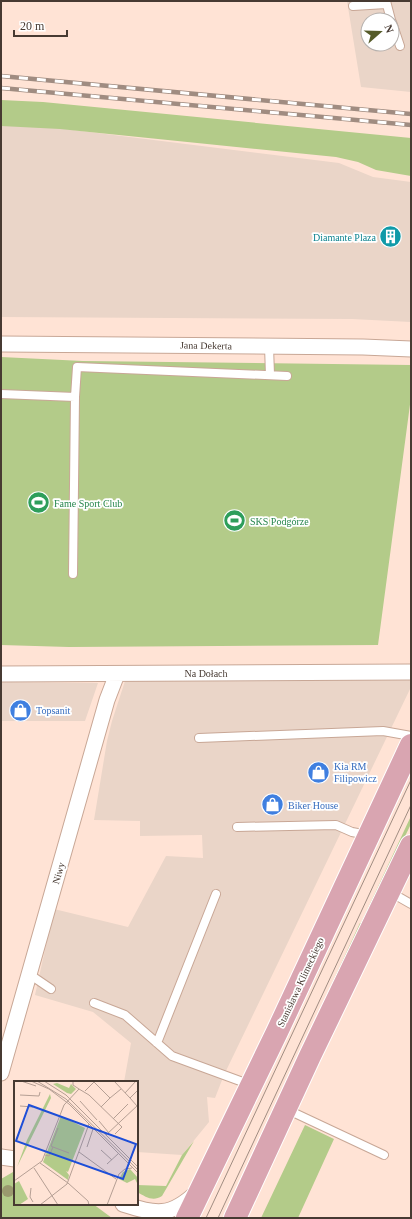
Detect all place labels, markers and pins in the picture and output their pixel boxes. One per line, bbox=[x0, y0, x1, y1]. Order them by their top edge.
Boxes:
building icon: Diamante Plaza bbox=[378, 224, 404, 250]
place label: Diamante Plaza bbox=[313, 232, 377, 243]
sports icon: Fame Sport Club bbox=[25, 490, 51, 516]
place label: Fame Sport Club bbox=[54, 498, 122, 509]
sports icon: SKS Podgórze bbox=[222, 508, 248, 534]
place label: SKS Podgórze bbox=[250, 516, 309, 527]
shop icon: Topsanit bbox=[8, 697, 34, 723]
place label: Topsanit bbox=[36, 705, 71, 716]
shop icon: Kia RM Filipowicz bbox=[305, 759, 331, 785]
place label: Kia RM Filipowicz bbox=[334, 761, 377, 784]
shop icon: Biker House bbox=[260, 792, 286, 818]
place label: Biker House bbox=[288, 800, 339, 811]

